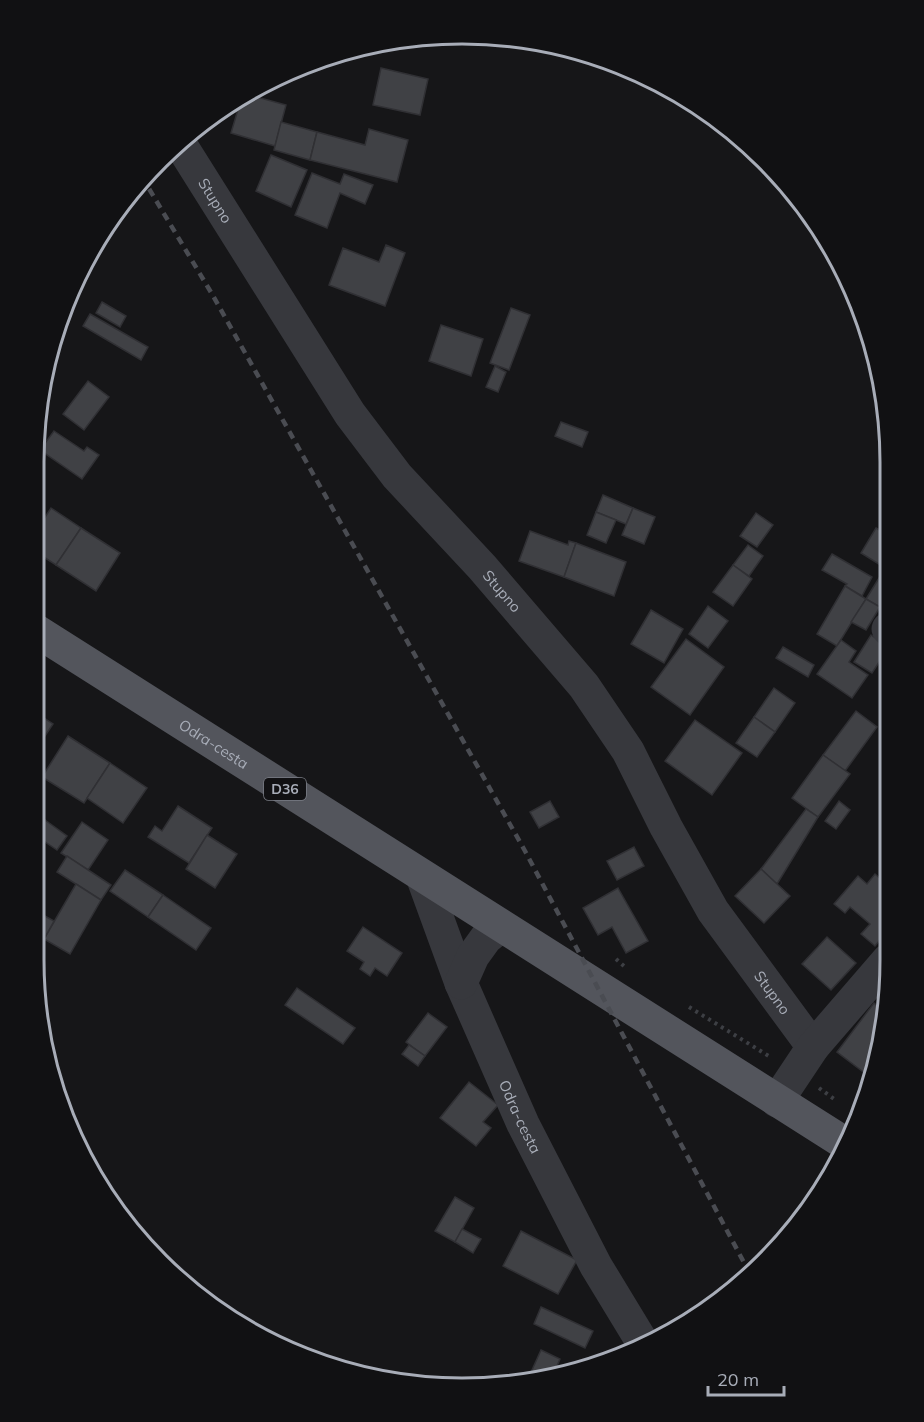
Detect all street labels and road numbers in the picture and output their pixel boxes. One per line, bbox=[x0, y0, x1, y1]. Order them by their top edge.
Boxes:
street label: Stupno bbox=[194, 174, 237, 226]
street label: Stupno bbox=[479, 566, 526, 616]
street label: Odra-cesta bbox=[176, 714, 252, 773]
road number: D36 bbox=[264, 778, 306, 800]
street label: Stupno bbox=[750, 967, 795, 1018]
street label: Odra-cesta bbox=[495, 1077, 546, 1156]

